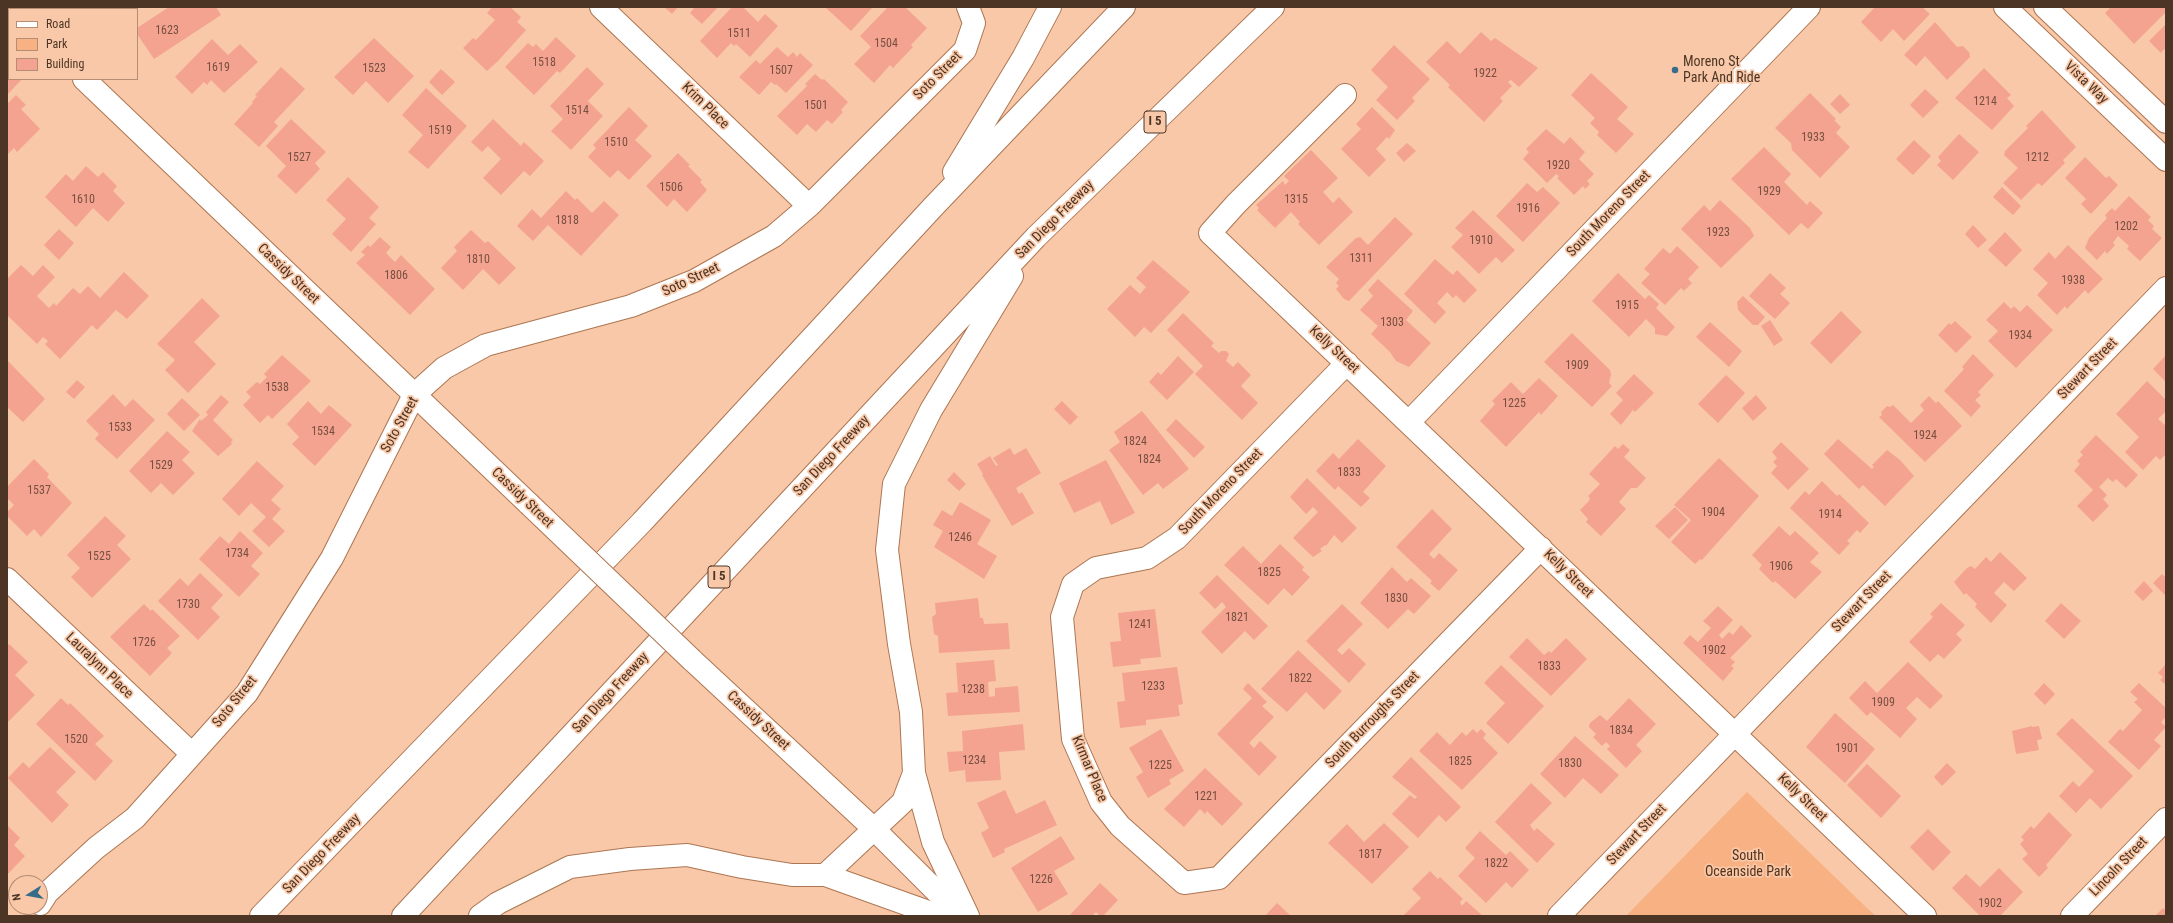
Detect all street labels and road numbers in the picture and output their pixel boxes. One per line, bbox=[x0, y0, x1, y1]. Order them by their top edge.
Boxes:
street label: Soto Street bbox=[910, 48, 966, 104]
street label: Vista Way bbox=[2061, 58, 2111, 108]
street label: Krim Place bbox=[678, 79, 732, 133]
road number: I 5 bbox=[1144, 111, 1166, 133]
street label: South Moreno Street bbox=[1564, 167, 1654, 261]
street label: San Diego Freeway bbox=[1012, 177, 1098, 263]
street label: Cassidy Street bbox=[254, 240, 322, 308]
street label: Soto Street bbox=[660, 259, 722, 301]
street label: Kelly Street bbox=[1305, 323, 1363, 377]
street label: Stewart Street bbox=[2055, 335, 2121, 403]
street label: Soto Street bbox=[378, 394, 422, 456]
street label: San Diego Freeway bbox=[790, 412, 874, 500]
street label: South Moreno Street bbox=[1176, 445, 1266, 539]
street label: Cassidy Street bbox=[488, 464, 556, 532]
street label: Kelly Street bbox=[1540, 546, 1596, 602]
road number: I 5 bbox=[708, 566, 730, 588]
street label: Stewart Street bbox=[1829, 568, 1895, 636]
street label: Lauralynn Place bbox=[62, 630, 136, 702]
street label: San Diego Freeway bbox=[569, 649, 653, 737]
street label: South Burroughs Street bbox=[1323, 668, 1423, 772]
street label: Soto Street bbox=[209, 673, 261, 731]
street label: Cassidy Street bbox=[723, 688, 793, 754]
street label: Kirmar Place bbox=[1067, 733, 1111, 805]
street label: Kelly Street bbox=[1774, 770, 1830, 826]
street label: Stewart Street bbox=[1604, 801, 1670, 869]
street label: San Diego Freeway bbox=[280, 811, 364, 897]
street label: Lincoln Street bbox=[2087, 834, 2151, 900]

